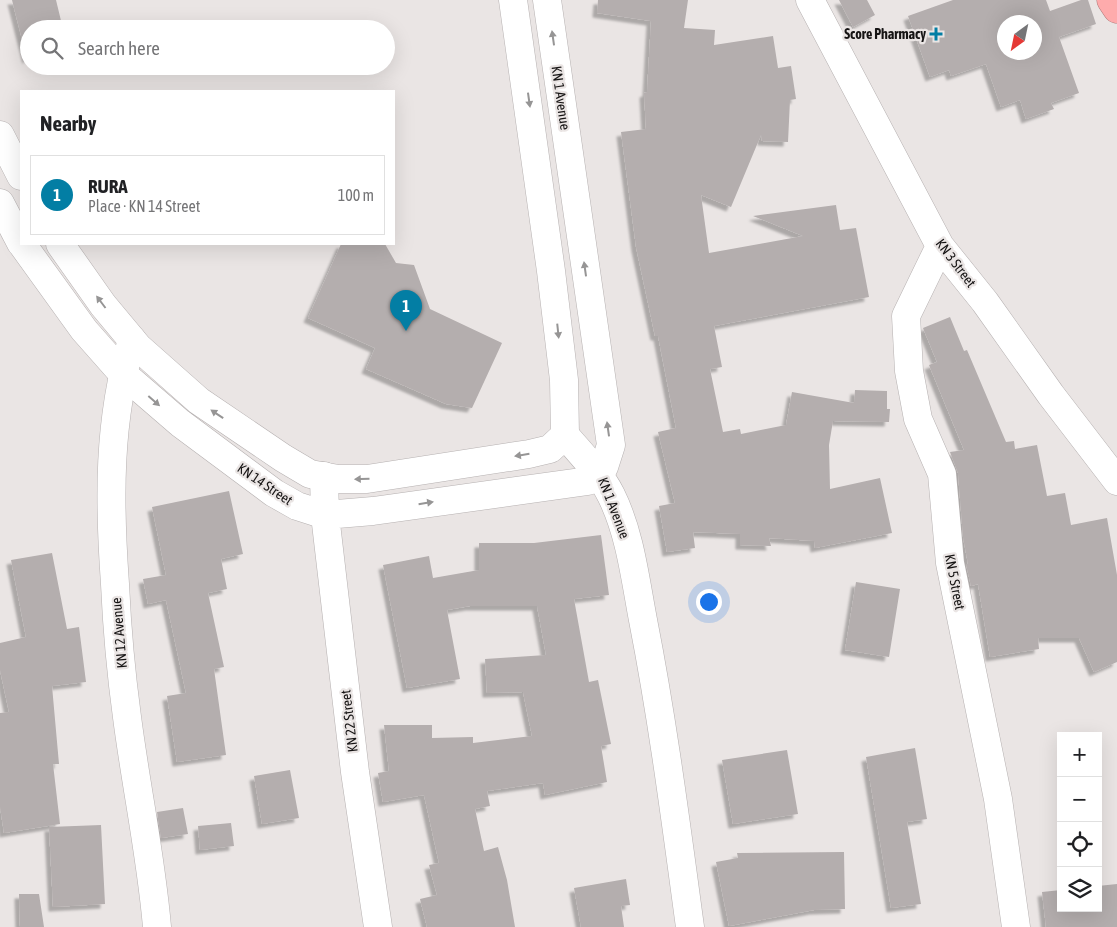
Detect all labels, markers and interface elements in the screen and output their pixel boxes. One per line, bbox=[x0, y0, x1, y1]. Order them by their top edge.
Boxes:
north arrow bbox=[997, 15, 1042, 60]
search box bbox=[20, 20, 395, 75]
place label: Score Pharmacy bbox=[844, 26, 926, 42]
marker: Score Pharmacy bbox=[930, 28, 942, 40]
one-way arrow bbox=[548, 30, 556, 46]
icon: search bbox=[38, 34, 66, 62]
text: Search here bbox=[78, 37, 160, 59]
street label: KN 1 Avenue bbox=[549, 65, 573, 131]
one-way arrow bbox=[525, 92, 533, 108]
text: Nearby bbox=[40, 111, 96, 135]
text: RURA bbox=[88, 175, 128, 197]
text: 1 bbox=[53, 186, 61, 204]
text: 100 m bbox=[338, 186, 374, 204]
text: Place · KN 14 Street bbox=[88, 197, 200, 215]
street label: KN 3 Street bbox=[933, 236, 979, 290]
one-way arrow bbox=[581, 260, 589, 276]
pin: 1 bbox=[390, 290, 422, 331]
one-way arrow bbox=[95, 296, 106, 309]
one-way arrow bbox=[554, 323, 562, 339]
one-way arrow bbox=[148, 395, 160, 407]
one-way arrow bbox=[211, 409, 224, 419]
one-way arrow bbox=[604, 421, 612, 437]
one-way arrow bbox=[514, 452, 530, 460]
street label: KN 14 Street bbox=[234, 460, 296, 508]
one-way arrow bbox=[353, 475, 369, 483]
street label: KN 1 Avenue bbox=[595, 475, 633, 541]
one-way arrow bbox=[418, 499, 434, 507]
street label: KN 5 Street bbox=[942, 553, 968, 611]
your location bbox=[696, 589, 722, 615]
street label: KN 12 Avenue bbox=[108, 597, 130, 669]
street label: KN 22 Street bbox=[337, 689, 361, 753]
map controls bbox=[1057, 732, 1102, 912]
button: + bbox=[1057, 732, 1102, 777]
button: − bbox=[1057, 777, 1102, 822]
button: locate bbox=[1057, 822, 1102, 867]
button: layers bbox=[1057, 867, 1102, 912]

